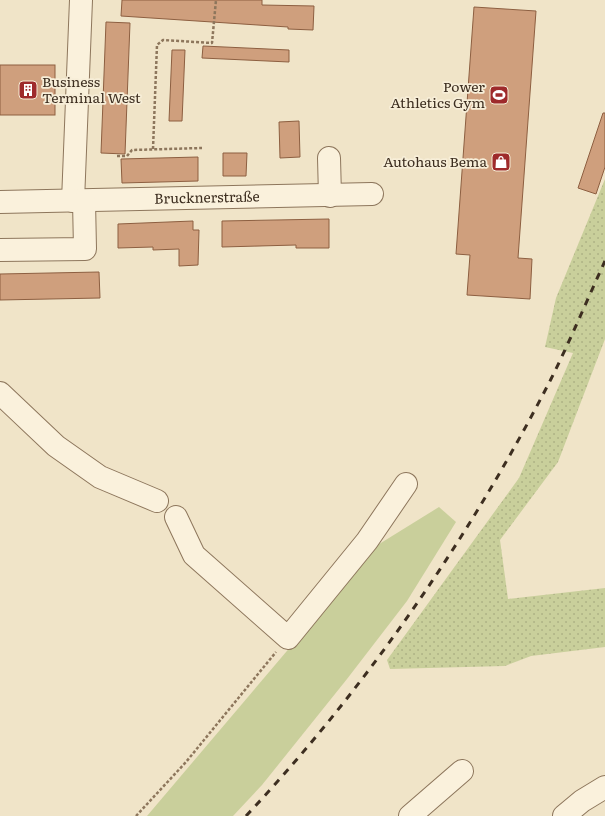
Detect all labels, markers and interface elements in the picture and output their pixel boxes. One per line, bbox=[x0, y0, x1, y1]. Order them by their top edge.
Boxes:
place label: Business Terminal West bbox=[42, 71, 141, 107]
place label: Power Athletics Gym bbox=[390, 76, 485, 112]
building icon: Business Terminal West bbox=[17, 79, 39, 101]
sports icon: Power Athletics Gym bbox=[488, 84, 510, 106]
place label: Autohaus Bema bbox=[383, 151, 487, 171]
shop icon: Autohaus Bema bbox=[490, 151, 512, 173]
street label: Brucknerstraße bbox=[154, 185, 260, 208]

